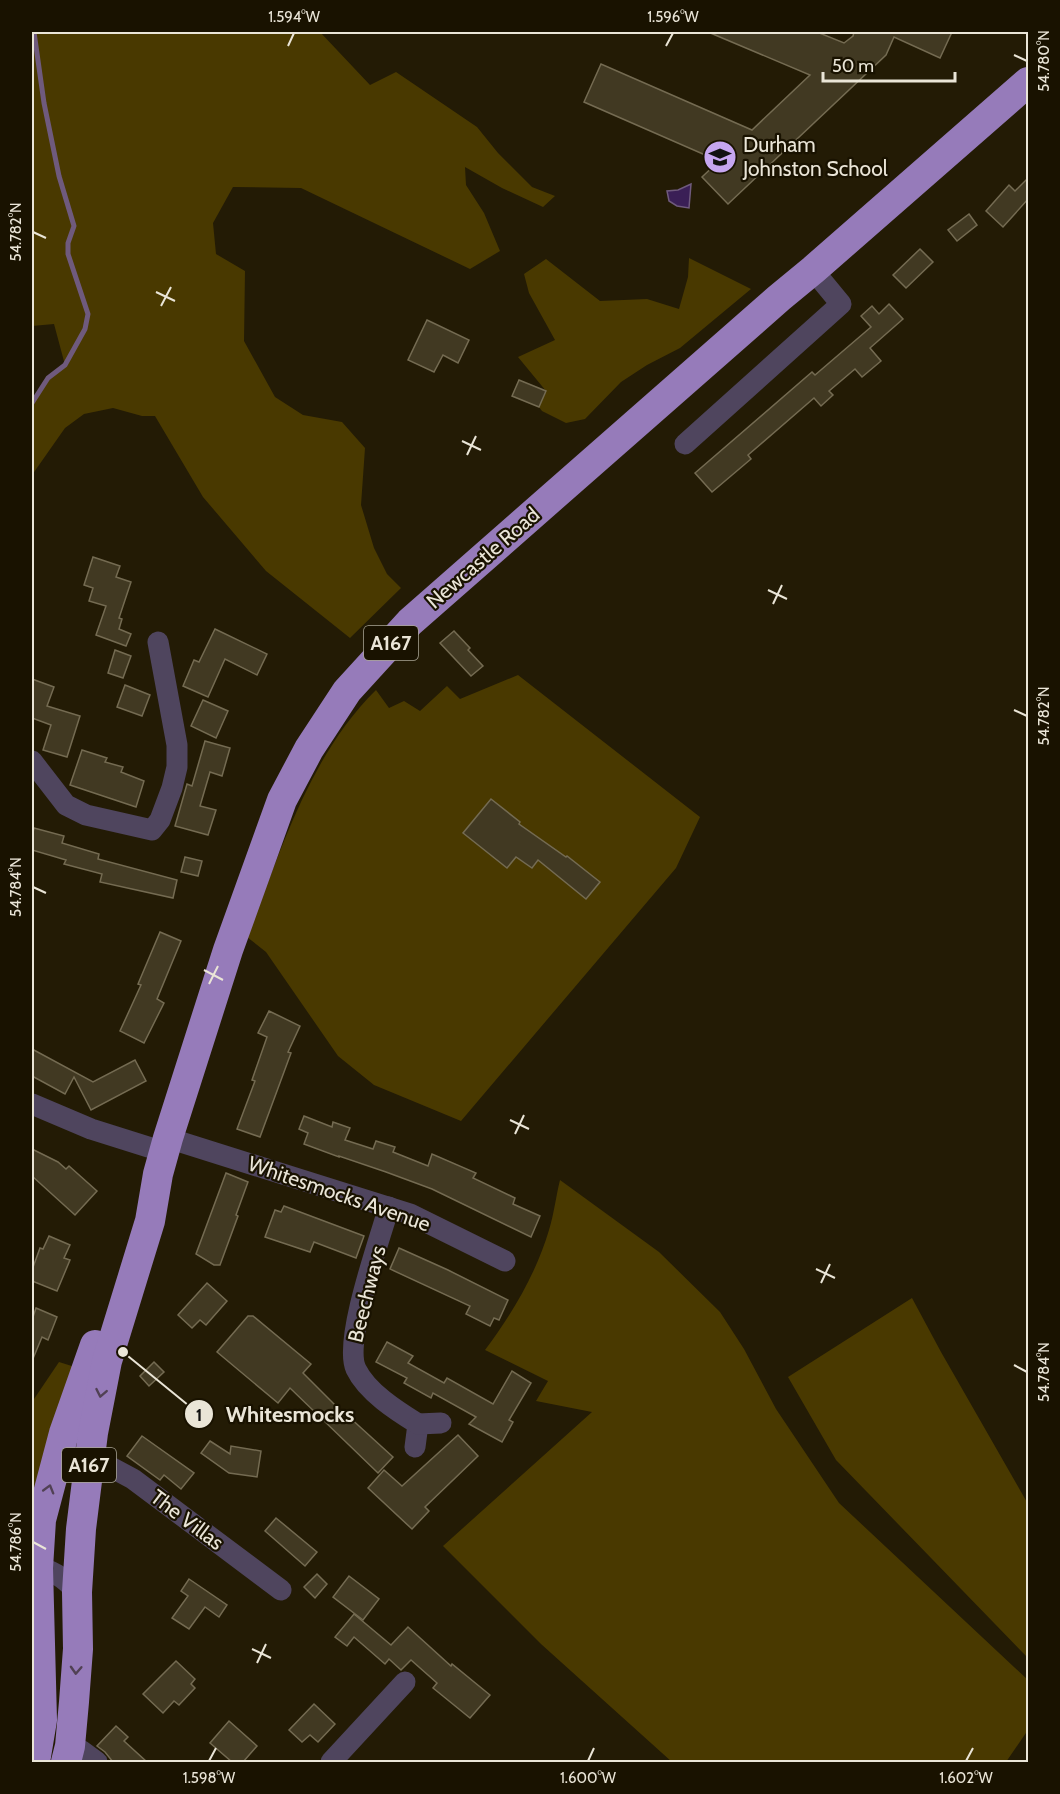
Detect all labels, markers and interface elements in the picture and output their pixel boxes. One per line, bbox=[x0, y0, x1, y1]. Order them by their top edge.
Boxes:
text: 1.594°W bbox=[268, 8, 321, 26]
text: 1.596°W bbox=[647, 8, 700, 26]
text: 54.780°N bbox=[1035, 30, 1053, 92]
scale bar bbox=[823, 45, 955, 83]
text: 50 m bbox=[832, 55, 874, 77]
place label: Durham Johnston School bbox=[742, 132, 888, 181]
school or university icon: Durham Johnston School bbox=[702, 139, 738, 175]
text: 54.782°N bbox=[7, 202, 25, 262]
street label: Newcastle Road bbox=[421, 502, 544, 614]
road number: A167 bbox=[364, 626, 418, 660]
text: 54.782°N bbox=[1035, 686, 1053, 746]
text: 54.784°N bbox=[7, 857, 25, 917]
street label: Whitesmocks Avenue bbox=[245, 1151, 434, 1237]
street label: Beechways bbox=[342, 1243, 391, 1345]
text: 54.784°N bbox=[1035, 1342, 1053, 1402]
one-way arrow bbox=[95, 1387, 108, 1397]
callout: Whitesmocks bbox=[184, 1394, 366, 1434]
text: Whitesmocks bbox=[226, 1401, 354, 1428]
text: 1 bbox=[196, 1404, 202, 1426]
road number: A167 bbox=[62, 1448, 116, 1482]
street label: The Villas bbox=[146, 1484, 229, 1555]
one-way arrow bbox=[42, 1485, 54, 1495]
text: 54.786°N bbox=[7, 1512, 25, 1572]
one-way arrow bbox=[70, 1665, 83, 1674]
text: 1.598°W bbox=[183, 1769, 236, 1787]
text: 1.600°W bbox=[560, 1769, 617, 1787]
text: 1.602°W bbox=[939, 1769, 994, 1787]

